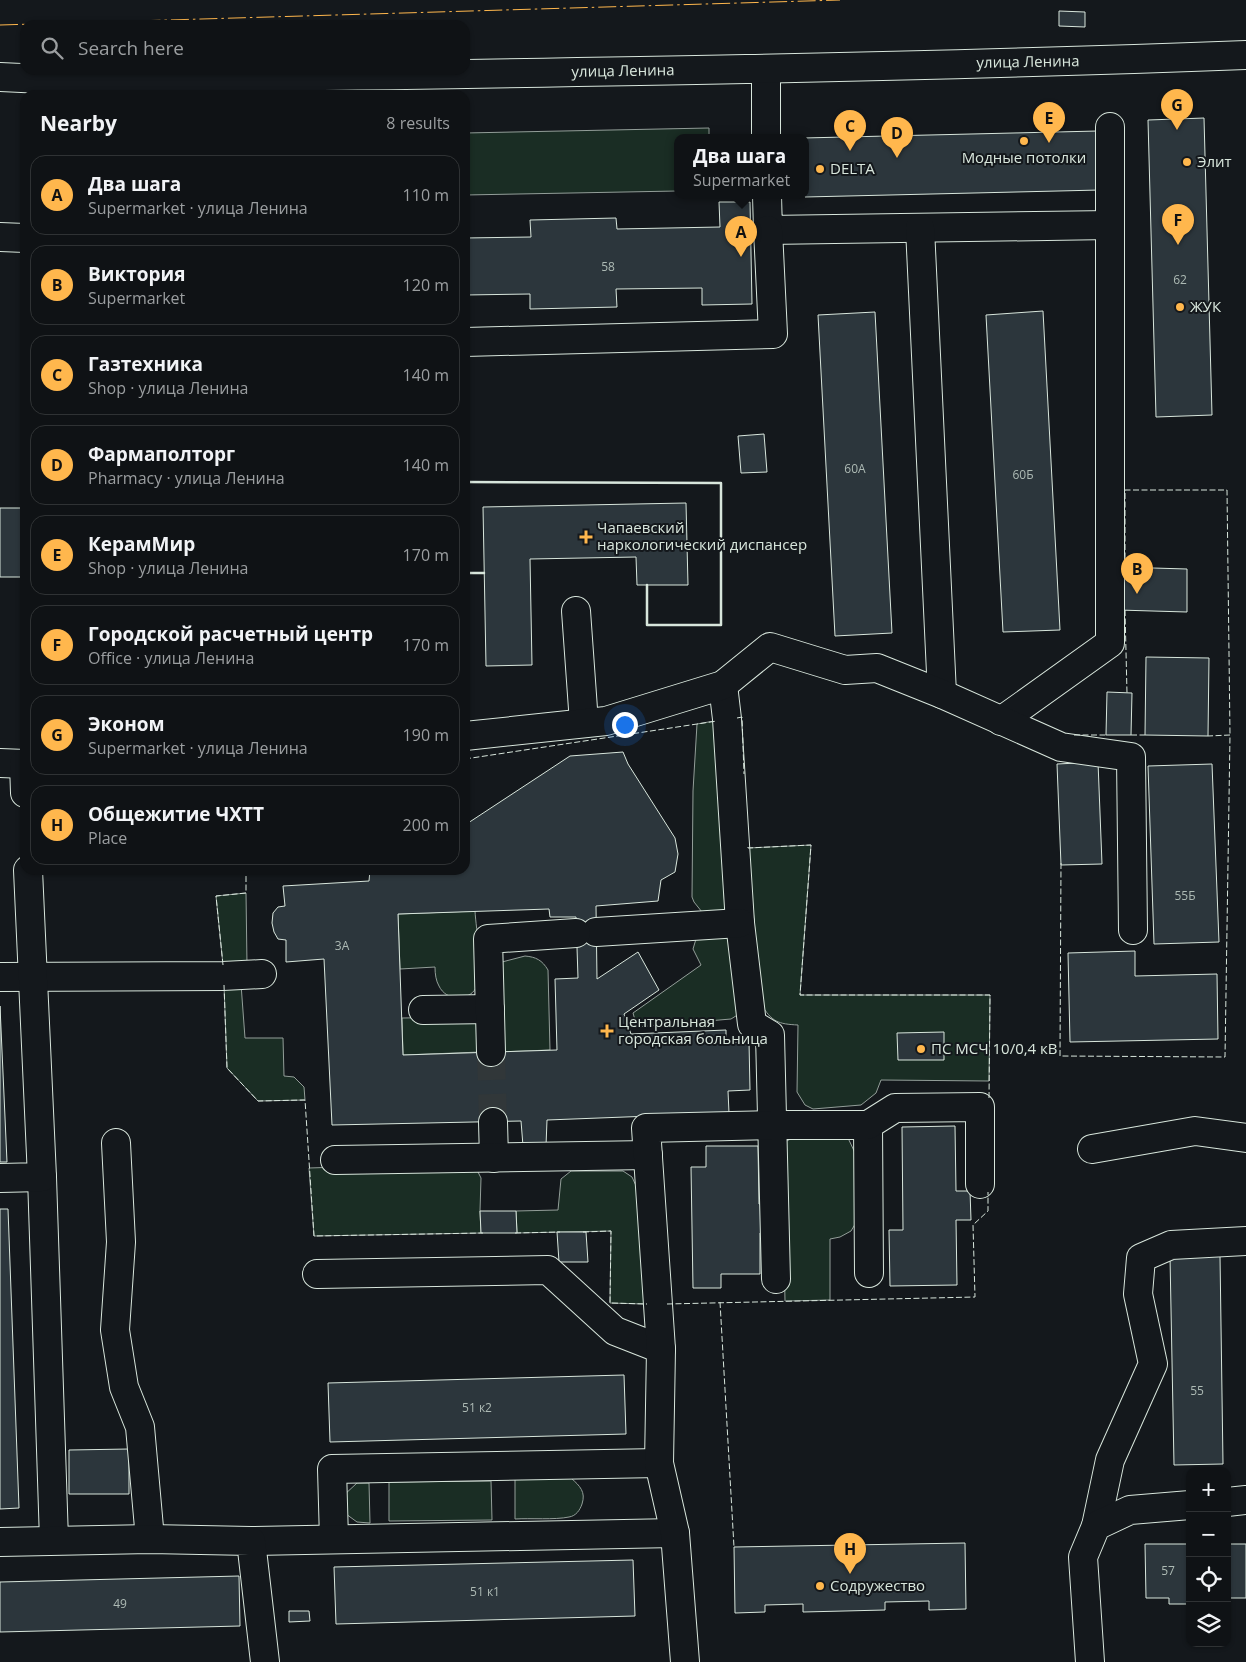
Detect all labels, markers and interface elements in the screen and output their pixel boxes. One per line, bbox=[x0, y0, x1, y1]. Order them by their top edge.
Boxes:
search box bbox=[20, 20, 470, 75]
icon: search bbox=[38, 34, 66, 62]
text: Search here bbox=[78, 35, 184, 61]
street label: улица Ленина bbox=[976, 50, 1080, 72]
street label: улица Ленина bbox=[571, 59, 675, 81]
pin: G bbox=[1161, 89, 1193, 130]
pin: E bbox=[1033, 102, 1065, 143]
text: Nearby bbox=[40, 109, 117, 137]
pin: C bbox=[834, 110, 866, 151]
text: 8 results bbox=[386, 112, 450, 134]
pin: D bbox=[881, 117, 913, 158]
popup bbox=[674, 134, 809, 199]
marker: Модные потолки bbox=[1018, 135, 1030, 147]
text: Два шага bbox=[693, 143, 786, 169]
place label: Модные потолки bbox=[962, 147, 1086, 167]
place label: Элит bbox=[1197, 151, 1232, 171]
marker: Элит bbox=[1181, 156, 1193, 168]
place label: DELTA bbox=[830, 158, 875, 178]
marker: DELTA bbox=[814, 163, 826, 175]
text: Supermarket bbox=[693, 169, 790, 191]
text: Два шага bbox=[88, 171, 181, 197]
text: A bbox=[51, 184, 63, 206]
text: 110 m bbox=[403, 184, 449, 206]
text: Supermarket · улица Ленина bbox=[88, 197, 308, 219]
pin: F bbox=[1162, 204, 1194, 245]
pin: A bbox=[725, 216, 757, 257]
house number: 58 bbox=[601, 258, 615, 275]
text: Виктория bbox=[88, 261, 185, 287]
house number: 62 bbox=[1173, 271, 1187, 288]
text: B bbox=[52, 274, 62, 296]
text: 120 m bbox=[403, 274, 449, 296]
text: Supermarket bbox=[88, 287, 185, 309]
place label: ЖУК bbox=[1190, 296, 1222, 316]
marker: ЖУК bbox=[1174, 301, 1186, 313]
text: Газтехника bbox=[88, 351, 203, 377]
text: C bbox=[52, 364, 62, 386]
text: 140 m bbox=[403, 364, 449, 386]
text: Shop · улица Ленина bbox=[88, 377, 248, 399]
text: Фармаполторг bbox=[88, 441, 235, 467]
text: D bbox=[51, 454, 63, 476]
text: 140 m bbox=[403, 454, 449, 476]
house number: 60А bbox=[844, 460, 866, 477]
house number: 60Б bbox=[1012, 466, 1034, 483]
text: Pharmacy · улица Ленина bbox=[88, 467, 285, 489]
place label: Чапаевский наркологический диспансер bbox=[597, 517, 807, 554]
marker: Чапаевский наркологический диспансер bbox=[579, 530, 593, 544]
text: КерамМир bbox=[88, 531, 195, 557]
text: E bbox=[53, 544, 61, 566]
text: 170 m bbox=[403, 544, 449, 566]
pin: B bbox=[1121, 553, 1153, 594]
text: Shop · улица Ленина bbox=[88, 557, 248, 579]
text: Городской расчетный центр bbox=[88, 621, 373, 647]
text: F bbox=[53, 634, 61, 656]
text: 170 m bbox=[403, 634, 449, 656]
text: Office · улица Ленина bbox=[88, 647, 254, 669]
text: Эконом bbox=[88, 711, 165, 737]
your location bbox=[612, 712, 638, 738]
text: G bbox=[51, 724, 63, 746]
text: 190 m bbox=[403, 724, 449, 746]
text: Supermarket · улица Ленина bbox=[88, 737, 308, 759]
text: Общежитие ЧХТТ bbox=[88, 801, 264, 827]
text: H bbox=[51, 814, 63, 836]
text: 200 m bbox=[403, 814, 449, 836]
text: Place bbox=[88, 827, 127, 849]
house number: 55Б bbox=[1174, 887, 1196, 904]
house number: 3А bbox=[335, 937, 350, 954]
place label: Центральная городская больница bbox=[618, 1011, 768, 1048]
marker: Центральная городская больница bbox=[600, 1024, 614, 1038]
place label: ПС МСЧ 10/0,4 кВ bbox=[931, 1038, 1058, 1058]
marker: ПС МСЧ 10/0,4 кВ bbox=[915, 1043, 927, 1055]
house number: 55 bbox=[1190, 1382, 1204, 1399]
house number: 51 к2 bbox=[462, 1399, 492, 1416]
map controls bbox=[1186, 1467, 1231, 1647]
button: + bbox=[1186, 1467, 1231, 1512]
button: − bbox=[1186, 1512, 1231, 1557]
pin: H bbox=[834, 1533, 866, 1574]
button: locate bbox=[1186, 1557, 1231, 1602]
house number: 57 bbox=[1161, 1562, 1175, 1579]
place label: Содружество bbox=[830, 1575, 925, 1595]
marker: Содружество bbox=[814, 1580, 826, 1592]
house number: 51 к1 bbox=[470, 1583, 500, 1600]
house number: 49 bbox=[113, 1595, 127, 1612]
button: layers bbox=[1186, 1602, 1231, 1647]

